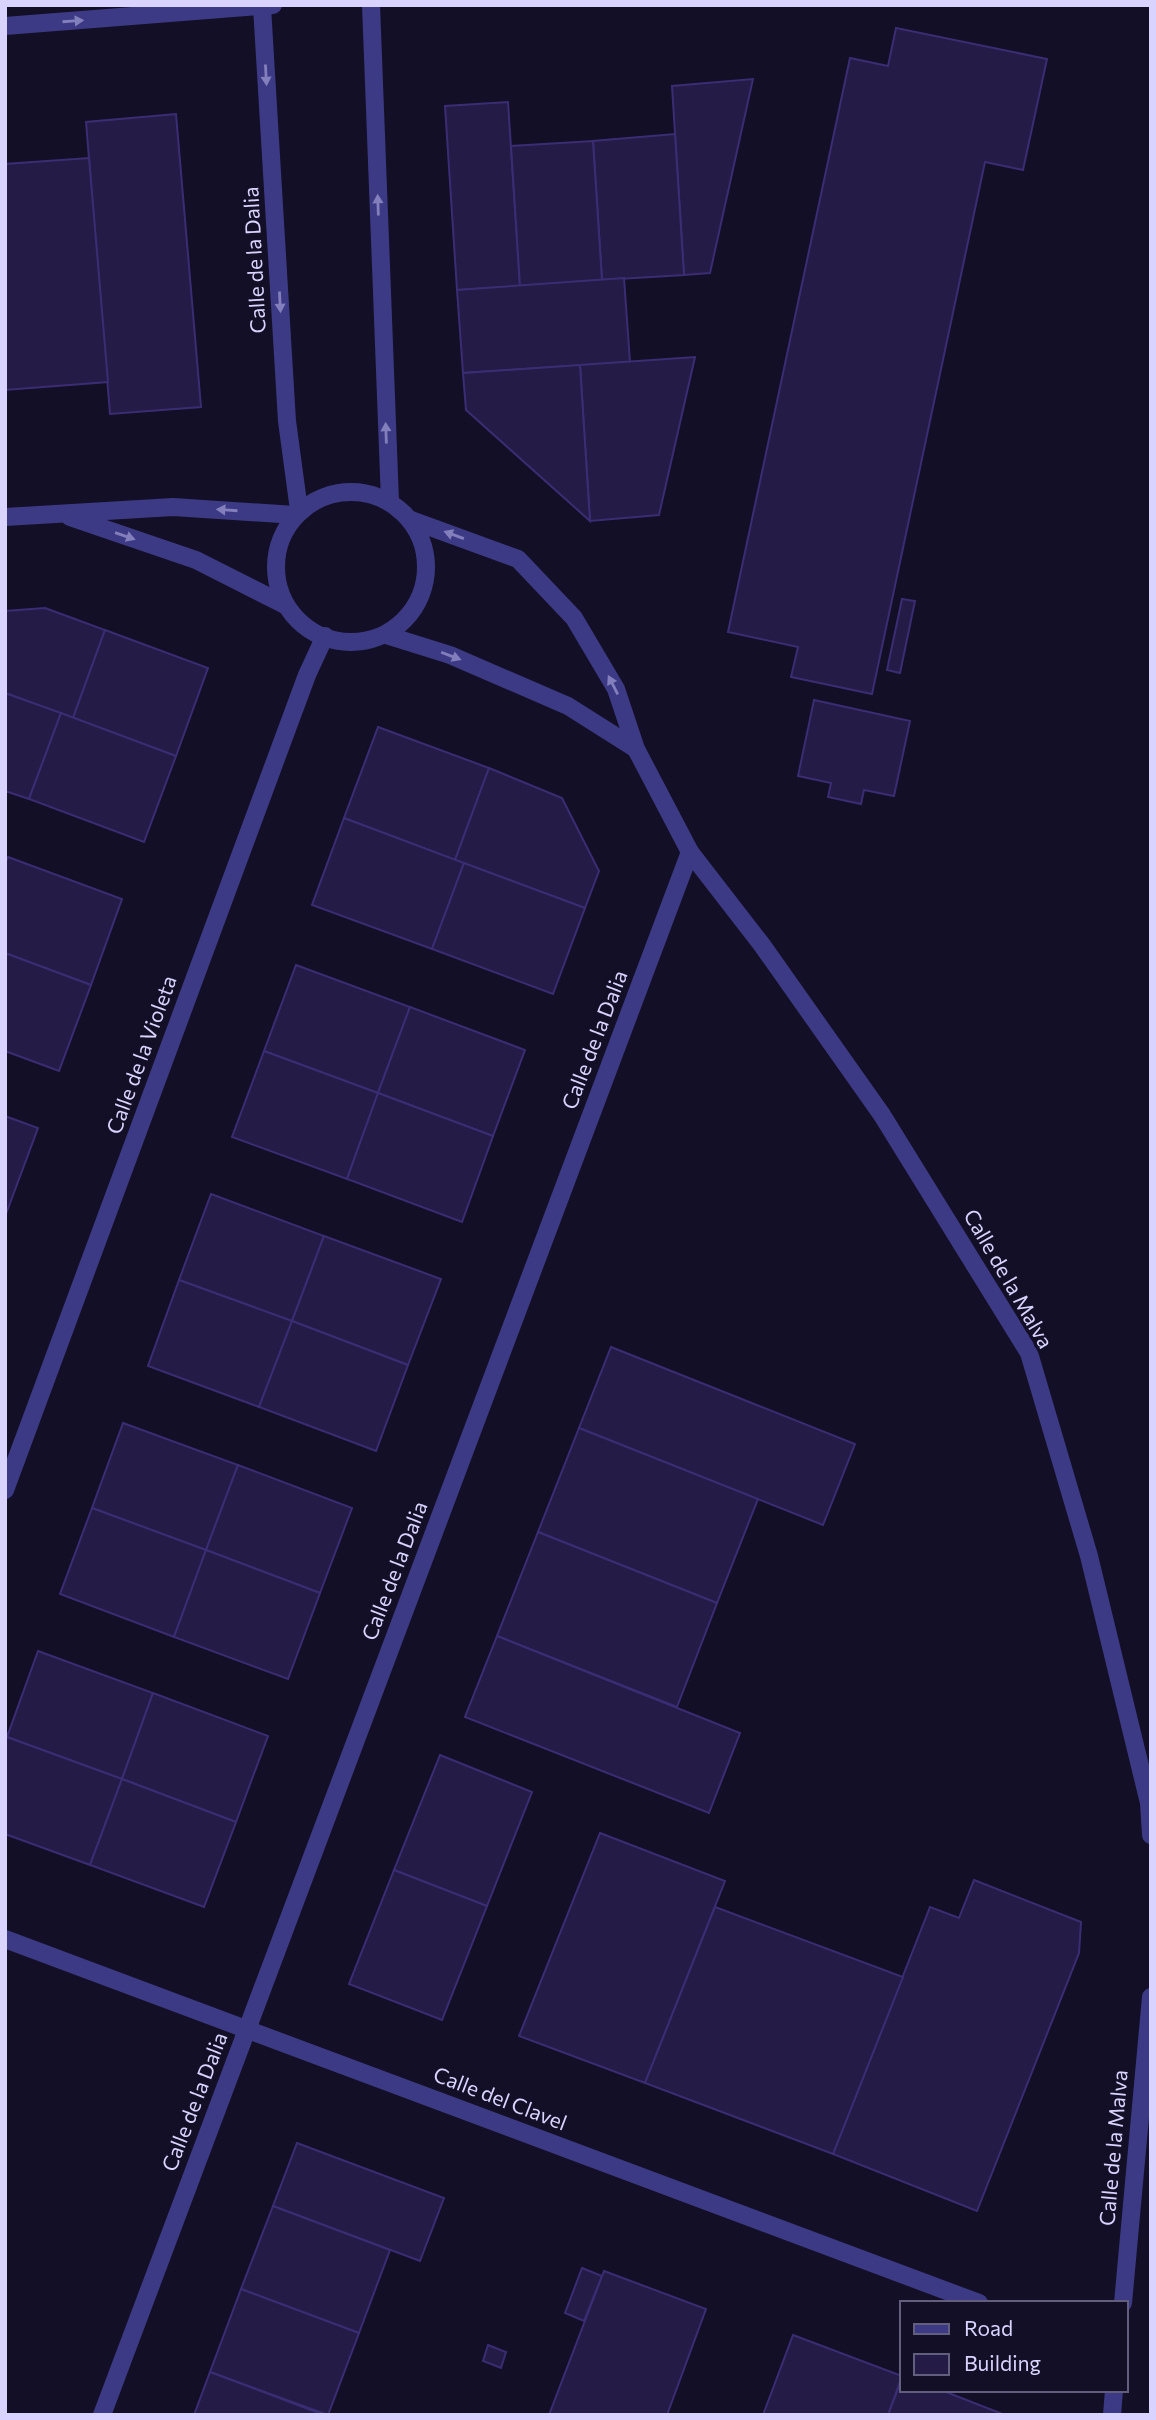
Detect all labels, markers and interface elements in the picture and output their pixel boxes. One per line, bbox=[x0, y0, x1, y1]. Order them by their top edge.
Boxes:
one-way arrow bbox=[63, 15, 85, 26]
one-way arrow bbox=[261, 64, 272, 86]
street label: Calle de la Dalia bbox=[237, 186, 270, 334]
one-way arrow bbox=[373, 194, 384, 216]
one-way arrow bbox=[275, 291, 286, 313]
one-way arrow bbox=[380, 422, 391, 444]
one-way arrow bbox=[216, 504, 238, 515]
one-way arrow bbox=[443, 530, 464, 541]
one-way arrow bbox=[114, 531, 135, 542]
one-way arrow bbox=[441, 651, 462, 662]
one-way arrow bbox=[608, 675, 619, 695]
street label: Calle de la Dalia bbox=[556, 966, 632, 1113]
street label: Calle de la Violeta bbox=[100, 972, 181, 1137]
street label: Calle de la Malva bbox=[959, 1204, 1059, 1352]
street label: Calle de la Dalia bbox=[356, 1497, 432, 1644]
street label: Calle de la Dalia bbox=[156, 2028, 232, 2175]
street label: Calle del Clavel bbox=[430, 2061, 571, 2135]
street label: Calle de la Malva bbox=[1093, 2069, 1132, 2227]
legend bbox=[900, 2301, 1128, 2392]
text: Road bbox=[964, 2315, 1013, 2340]
text: Building bbox=[964, 2350, 1041, 2375]

